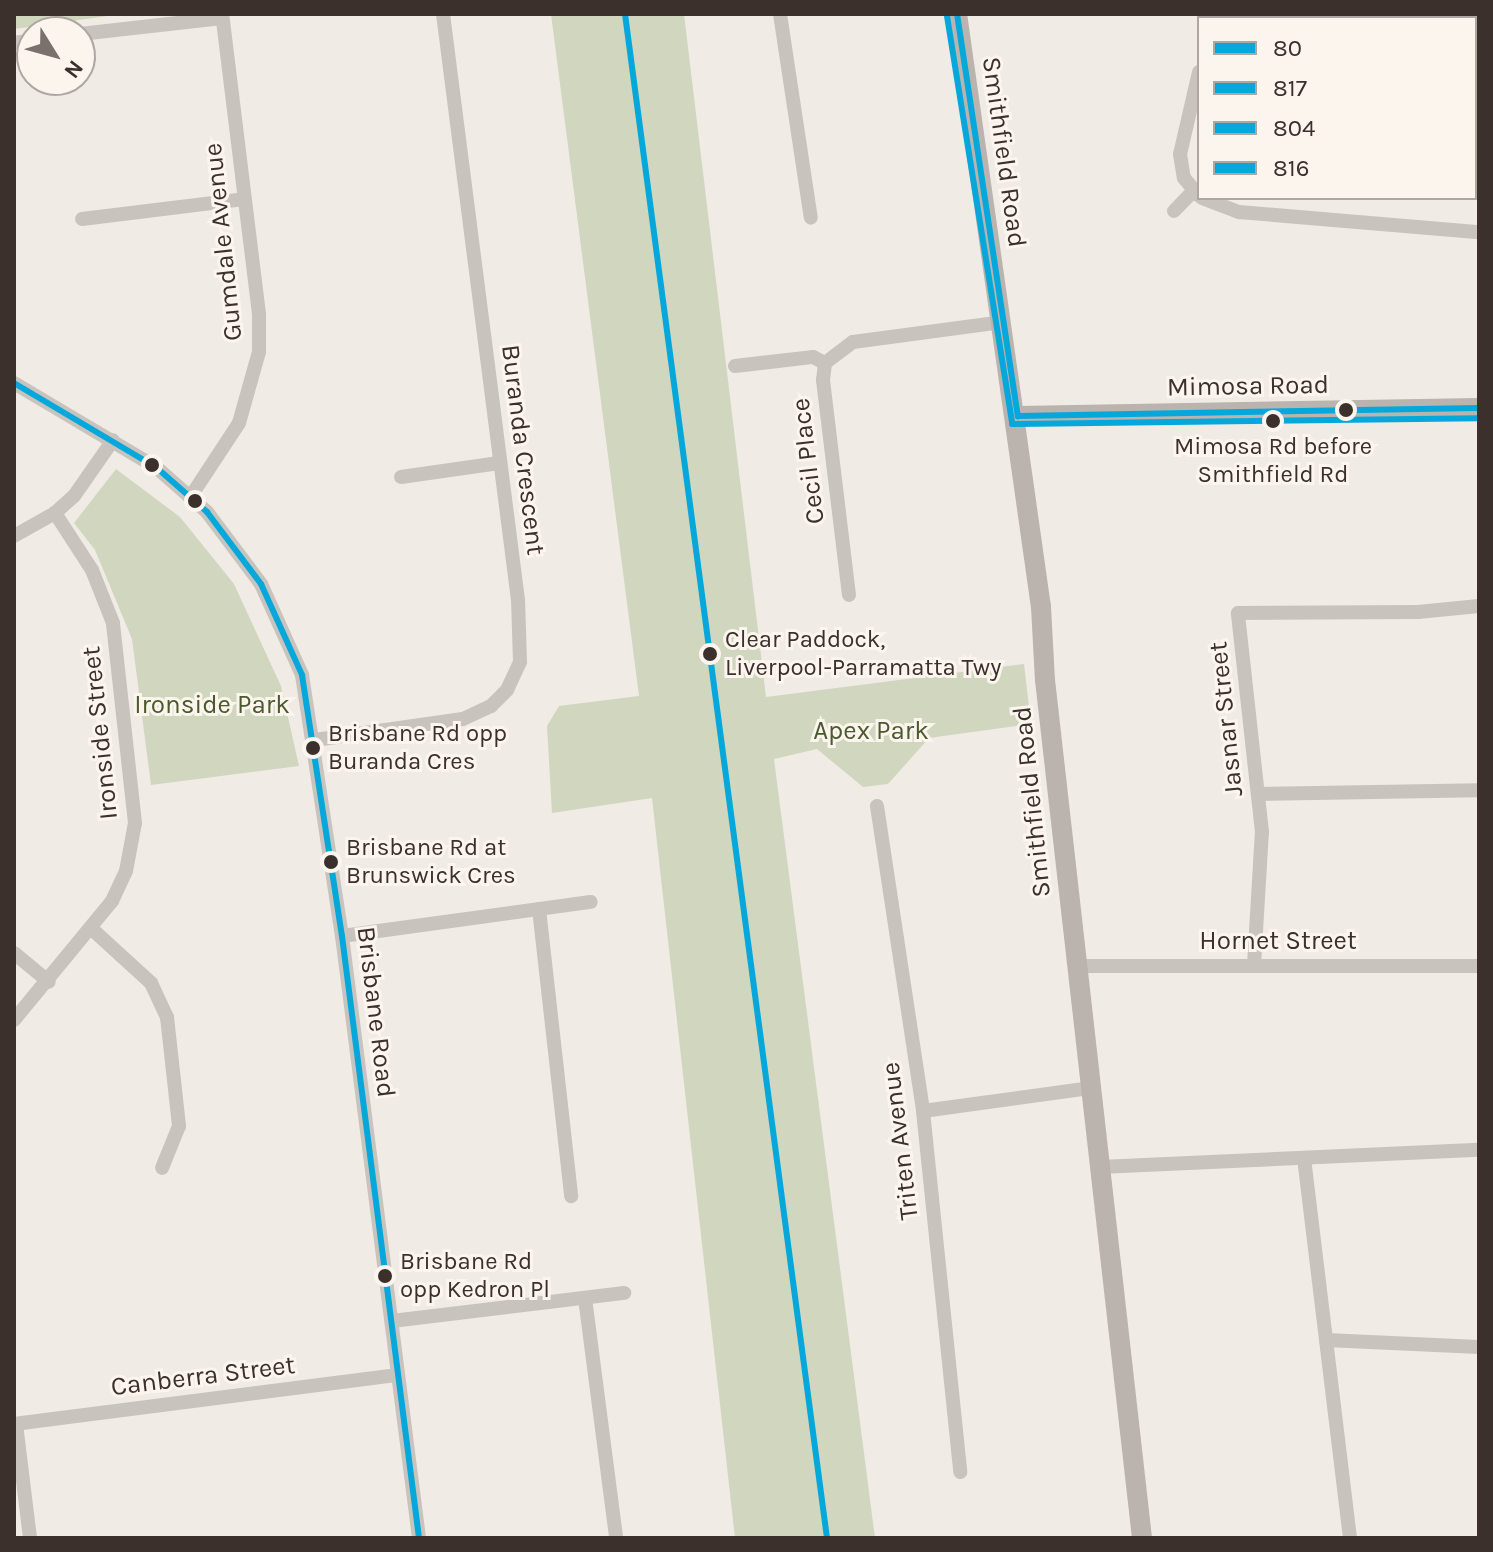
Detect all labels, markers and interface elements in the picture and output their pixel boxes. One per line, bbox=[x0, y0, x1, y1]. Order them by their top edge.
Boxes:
north arrow bbox=[16, 16, 96, 96]
legend bbox=[1197, 16, 1477, 200]
text: 80 bbox=[1273, 34, 1302, 62]
text: N bbox=[58, 55, 89, 83]
street label: Smithfield Road bbox=[975, 55, 1033, 249]
text: 817 bbox=[1273, 74, 1307, 102]
text: 804 bbox=[1273, 114, 1315, 142]
street label: Gumdale Avenue bbox=[197, 141, 249, 343]
text: 816 bbox=[1273, 154, 1309, 182]
street label: Buranda Crescent bbox=[495, 343, 551, 557]
street label: Mimosa Road bbox=[1167, 369, 1329, 403]
street label: Cecil Place bbox=[785, 396, 831, 526]
unlabelled marker bbox=[1338, 402, 1354, 418]
marker: Mimosa Rd before Smithfield Rd bbox=[1265, 413, 1281, 429]
place label: Mimosa Rd before Smithfield Rd bbox=[1174, 433, 1372, 489]
unlabelled marker bbox=[144, 457, 160, 473]
unlabelled marker bbox=[187, 493, 203, 509]
place label: Clear Paddock, Liverpool-Parramatta Twy bbox=[725, 626, 1001, 682]
street label: Jasnar Street bbox=[1202, 640, 1250, 798]
street label: Ironside Street bbox=[75, 645, 125, 821]
marker: Clear Paddock, Liverpool-Parramatta Twy bbox=[702, 646, 718, 662]
park label: Ironside Park bbox=[134, 689, 290, 721]
street label: Smithfield Road bbox=[1006, 705, 1058, 899]
park label: Apex Park bbox=[813, 715, 929, 747]
place label: Brisbane Rd opp Buranda Cres bbox=[328, 720, 507, 776]
marker: Brisbane Rd opp Buranda Cres bbox=[305, 740, 321, 756]
place label: Brisbane Rd at Brunswick Cres bbox=[346, 834, 516, 890]
marker: Brisbane Rd at Brunswick Cres bbox=[323, 854, 339, 870]
street label: Brisbane Road bbox=[350, 925, 402, 1099]
street label: Hornet Street bbox=[1199, 925, 1357, 957]
street label: Triten Avenue bbox=[875, 1060, 925, 1222]
place label: Brisbane Rd opp Kedron Pl bbox=[400, 1248, 550, 1304]
marker: Brisbane Rd opp Kedron Pl bbox=[377, 1268, 393, 1284]
street label: Canberra Street bbox=[109, 1349, 297, 1403]

